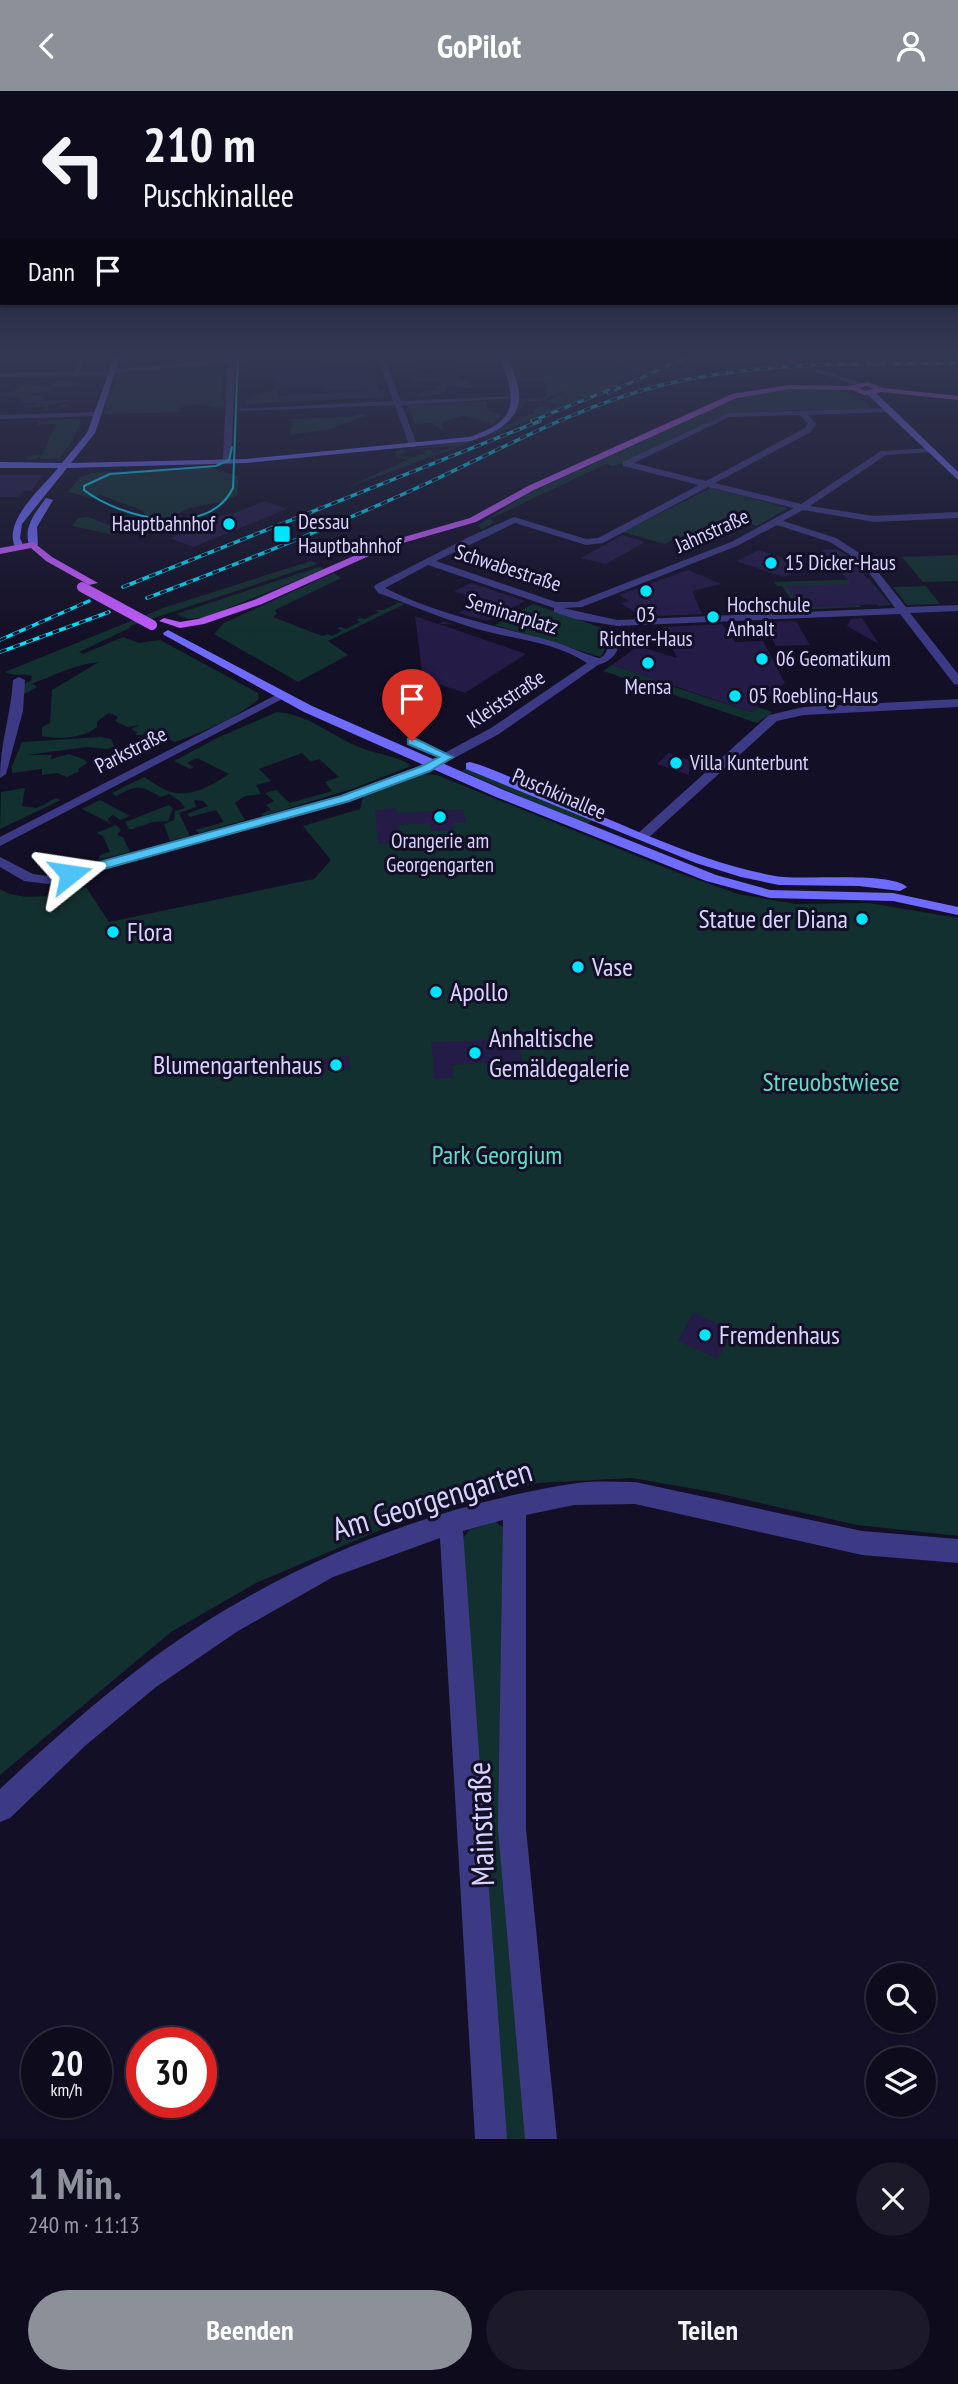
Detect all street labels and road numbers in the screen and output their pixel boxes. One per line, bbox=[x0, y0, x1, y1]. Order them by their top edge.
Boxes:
street label: Jahnstraße bbox=[670, 502, 753, 559]
street label: Schwabestraße bbox=[452, 538, 565, 597]
street label: Seminarplatz bbox=[463, 587, 562, 640]
street label: Kleiststraße bbox=[462, 663, 550, 734]
street label: Parkstraße bbox=[90, 720, 171, 779]
street label: Puschkinallee bbox=[508, 762, 610, 825]
street label: Am Georgengarten bbox=[327, 1449, 537, 1549]
street label: Mainstraße bbox=[457, 1761, 503, 1887]

